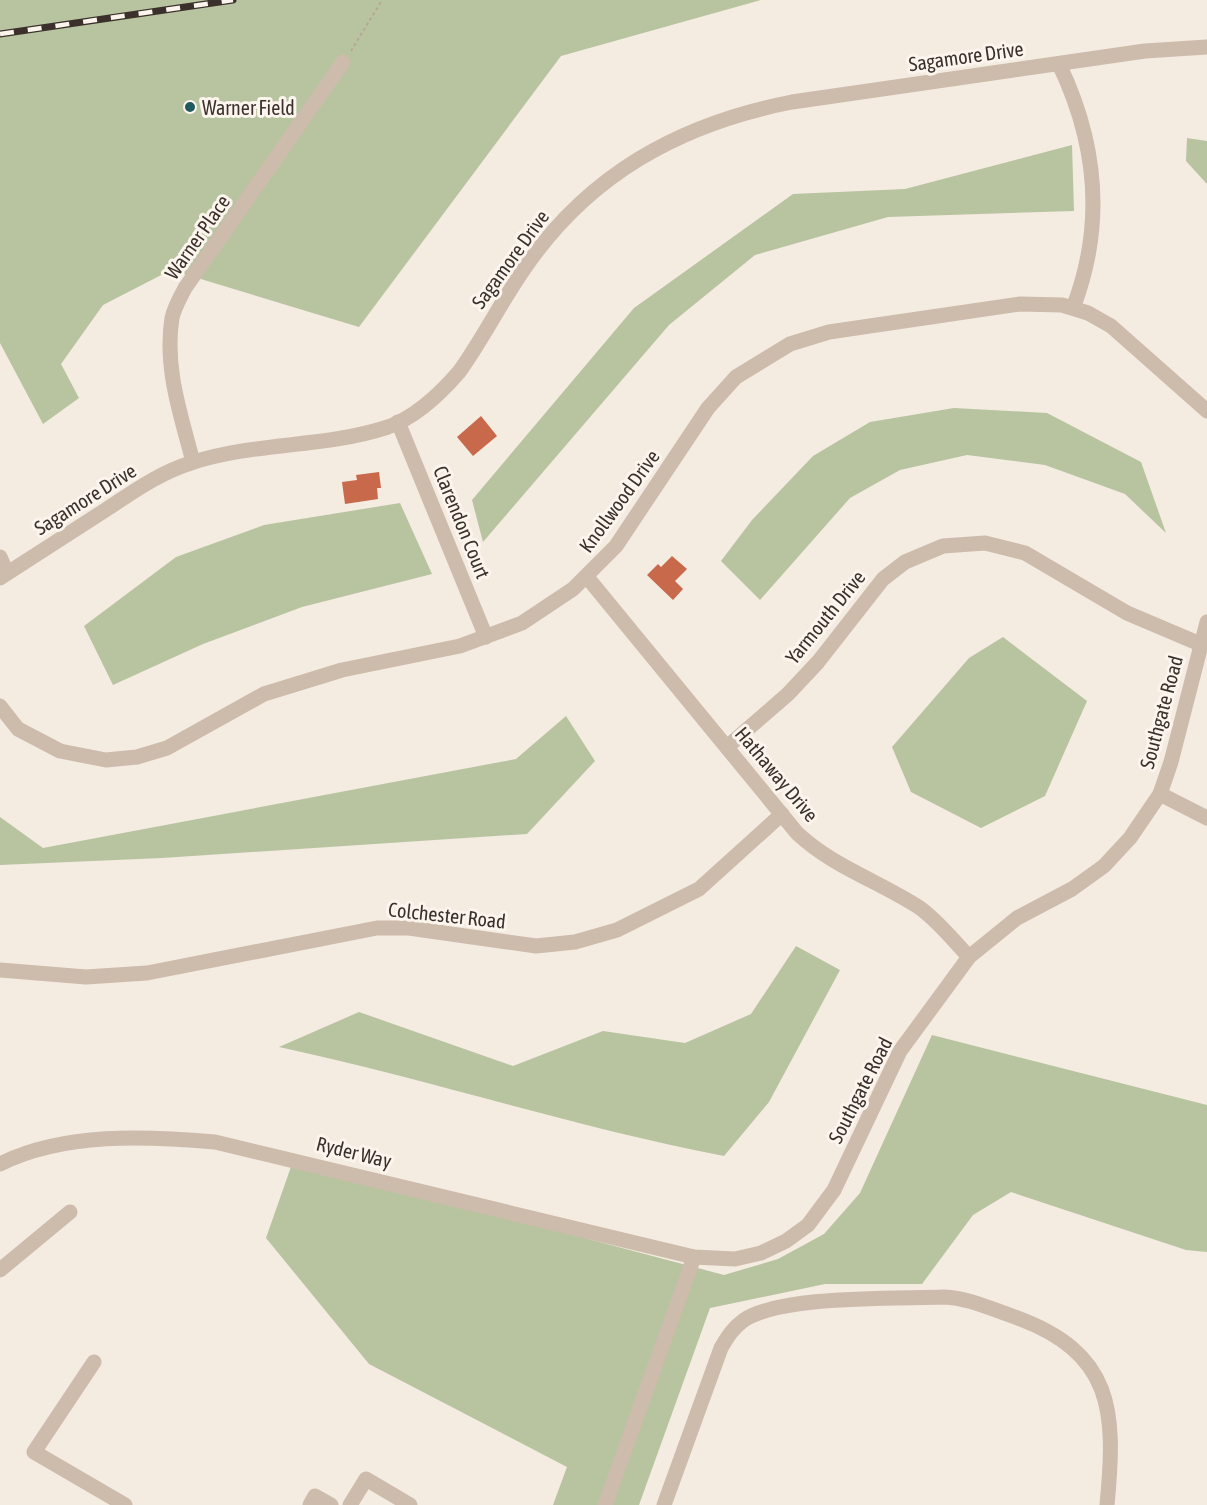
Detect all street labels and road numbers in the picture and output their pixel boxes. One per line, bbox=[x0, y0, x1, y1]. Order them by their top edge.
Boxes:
street label: Sagamore Drive bbox=[907, 37, 1025, 75]
street label: Warner Place bbox=[160, 191, 234, 283]
street label: Sagamore Drive bbox=[467, 206, 553, 312]
street label: Knollwood Drive bbox=[574, 445, 664, 557]
street label: Sagamore Drive bbox=[30, 459, 140, 539]
street label: Clarendon Court bbox=[429, 462, 495, 582]
street label: Yarmouth Drive bbox=[780, 566, 870, 668]
street label: Southgate Road bbox=[1135, 653, 1187, 771]
street label: Hathaway Drive bbox=[731, 722, 823, 826]
street label: Colchester Road bbox=[387, 897, 507, 933]
street label: Southgate Road bbox=[823, 1033, 897, 1147]
street label: Ryder Way bbox=[314, 1132, 394, 1172]

